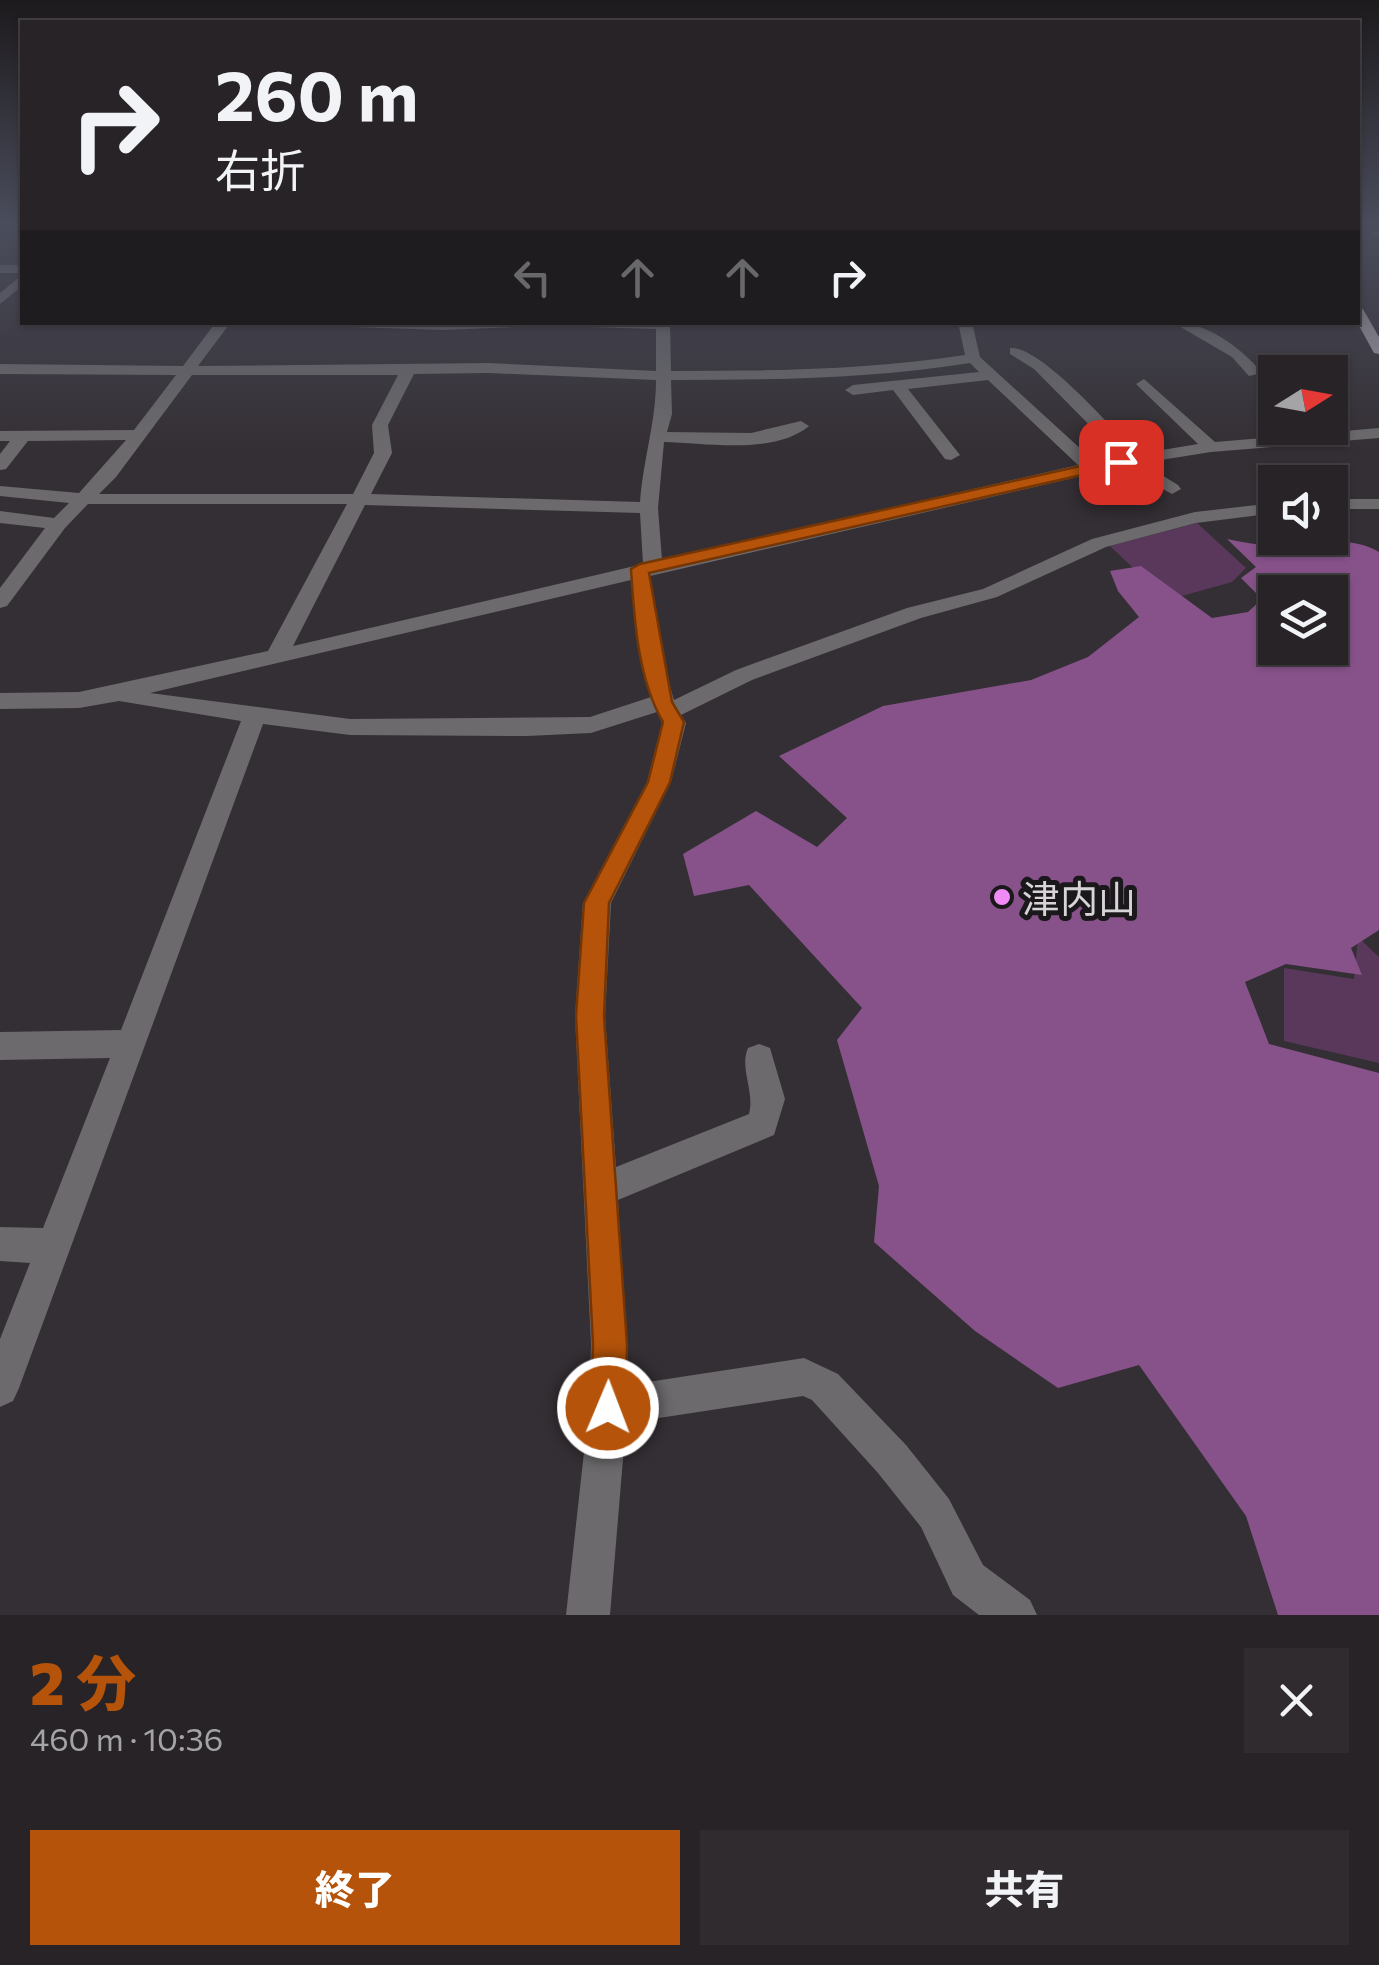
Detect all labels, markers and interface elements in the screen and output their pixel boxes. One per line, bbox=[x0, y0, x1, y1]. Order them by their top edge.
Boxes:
text: 260 m bbox=[215, 50, 419, 135]
icon: right bbox=[50, 60, 180, 190]
text: 右折 bbox=[215, 141, 305, 196]
icon: left bbox=[505, 250, 560, 305]
icon: ahead bbox=[610, 250, 665, 305]
icon: ahead bbox=[715, 250, 770, 305]
icon: right bbox=[820, 250, 875, 305]
north arrow bbox=[1258, 355, 1348, 445]
map controls bbox=[1258, 355, 1348, 665]
pin bbox=[1079, 420, 1164, 505]
icon: arrive bbox=[1094, 435, 1149, 490]
button: sound bbox=[1258, 465, 1348, 555]
button: layers bbox=[1258, 575, 1348, 665]
place label: 津内山 bbox=[1022, 874, 1136, 921]
marker: 津内山 bbox=[991, 886, 1013, 908]
position arrow bbox=[556, 1356, 660, 1460]
text: 2 分 bbox=[30, 1644, 136, 1717]
button: close bbox=[1244, 1648, 1349, 1753]
text: 460 m · 10:36 bbox=[30, 1718, 223, 1758]
button: 終了 bbox=[30, 1830, 680, 1945]
button: 共有 bbox=[700, 1830, 1349, 1945]

